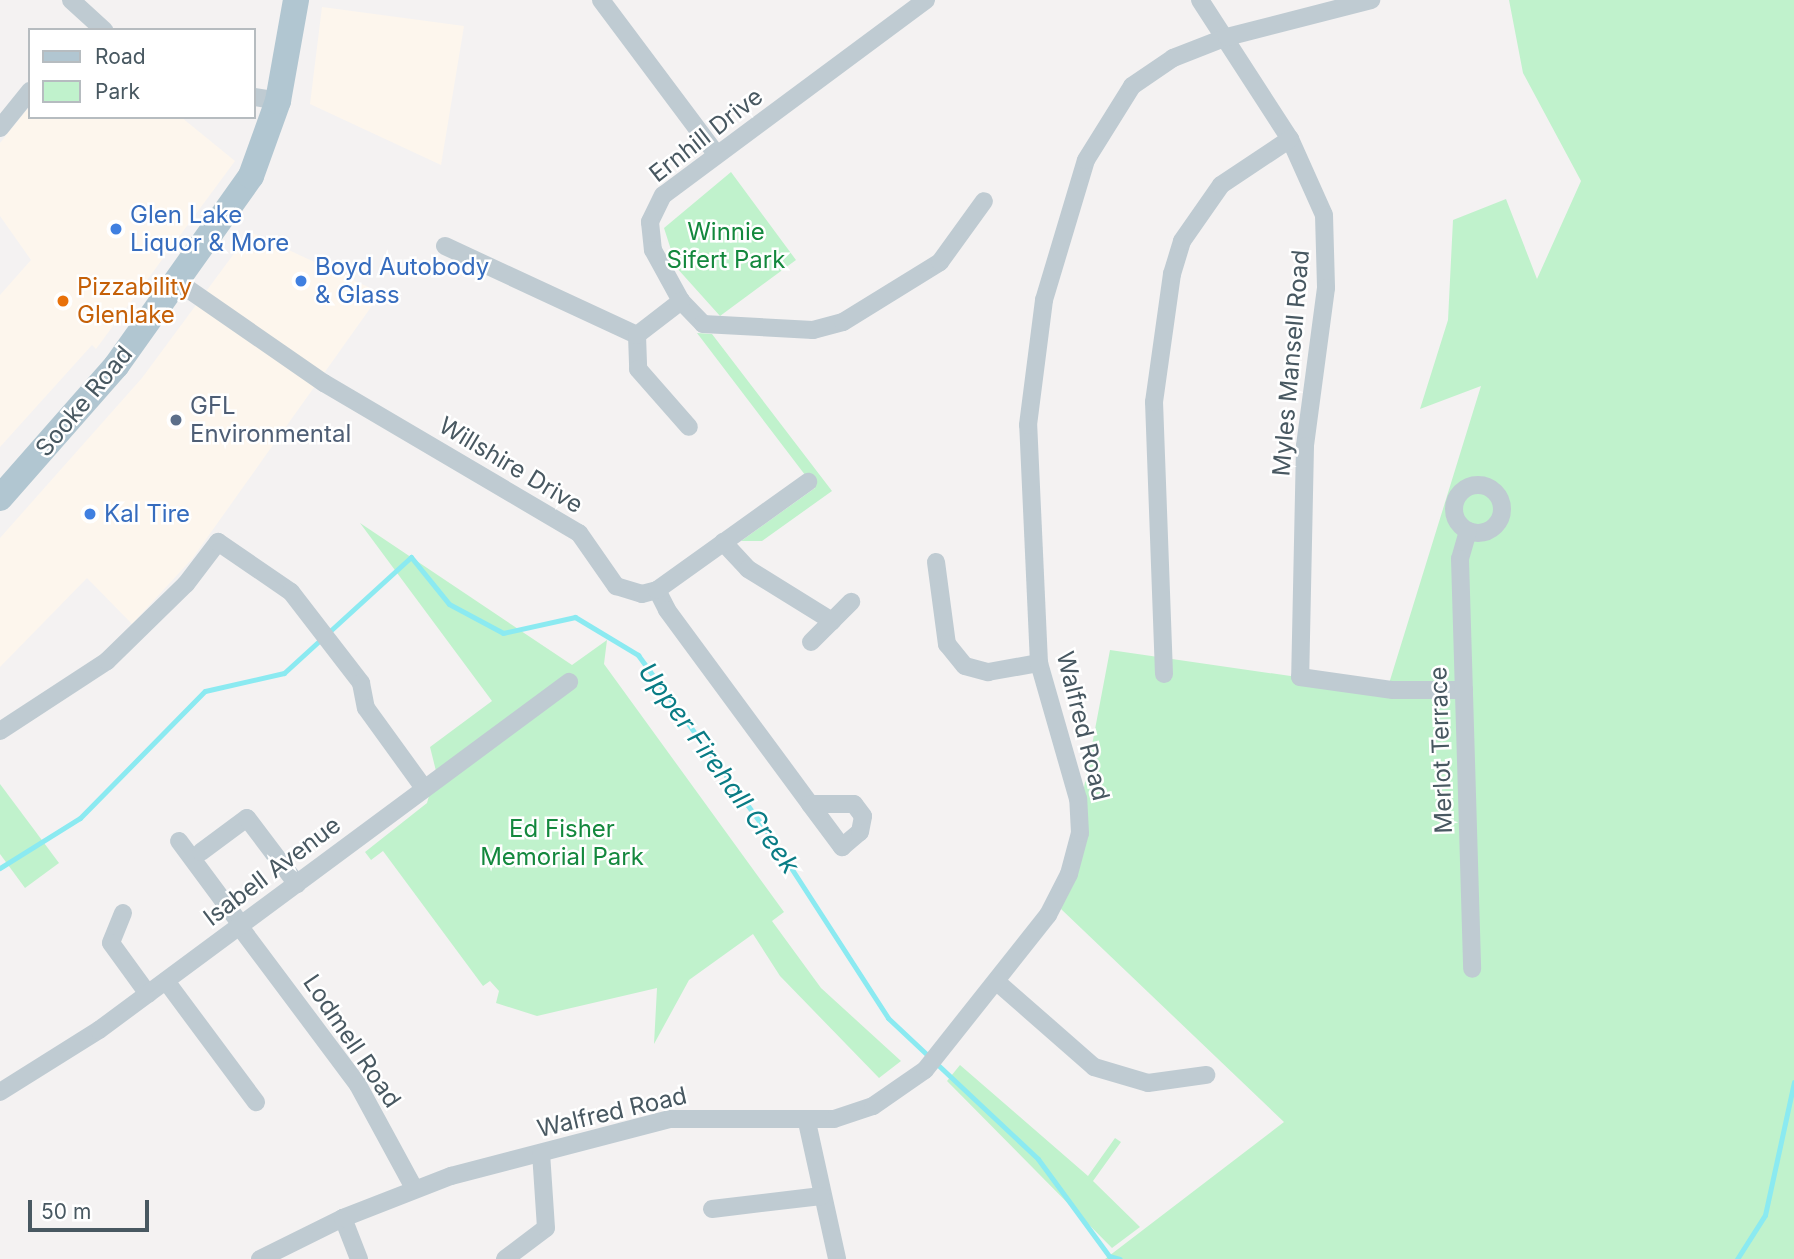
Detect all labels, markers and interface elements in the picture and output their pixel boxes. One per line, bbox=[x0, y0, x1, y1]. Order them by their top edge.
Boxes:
legend bbox=[28, 28, 256, 119]
text: Road bbox=[95, 44, 146, 69]
text: Park bbox=[95, 79, 140, 104]
street label: Ernhill Drive bbox=[644, 82, 768, 188]
place label: Glen Lake Liquor & More bbox=[130, 201, 289, 257]
park label: Winnie Sifert Park bbox=[667, 218, 785, 274]
marker: Glen Lake Liquor & More bbox=[108, 221, 124, 237]
street label: Myles Mansell Road bbox=[1267, 249, 1315, 477]
place label: Boyd Autobody & Glass bbox=[315, 253, 489, 309]
place label: Pizzability Glenlake bbox=[77, 273, 192, 329]
marker: Boyd Autobody & Glass bbox=[293, 273, 309, 289]
marker: Pizzability Glenlake bbox=[55, 293, 71, 309]
street label: Sooke Road bbox=[29, 340, 139, 462]
place label: GFL Environmental bbox=[190, 392, 351, 448]
street label: Willshire Drive bbox=[434, 411, 588, 519]
marker: GFL Environmental bbox=[168, 412, 184, 428]
place label: Kal Tire bbox=[104, 500, 190, 528]
marker: Kal Tire bbox=[82, 506, 98, 522]
street label: Walfred Road bbox=[1051, 648, 1115, 804]
water label: Upper Firehall Creek bbox=[632, 656, 806, 880]
street label: Merlot Terrace bbox=[1424, 666, 1458, 834]
street label: Isabell Avenue bbox=[198, 810, 346, 932]
park label: Ed Fisher Memorial Park bbox=[480, 815, 644, 871]
street label: Lodmell Road bbox=[297, 969, 407, 1113]
street label: Walfred Road bbox=[534, 1081, 690, 1143]
scale bar bbox=[32, 1186, 152, 1230]
text: 50 m bbox=[41, 1199, 91, 1224]

